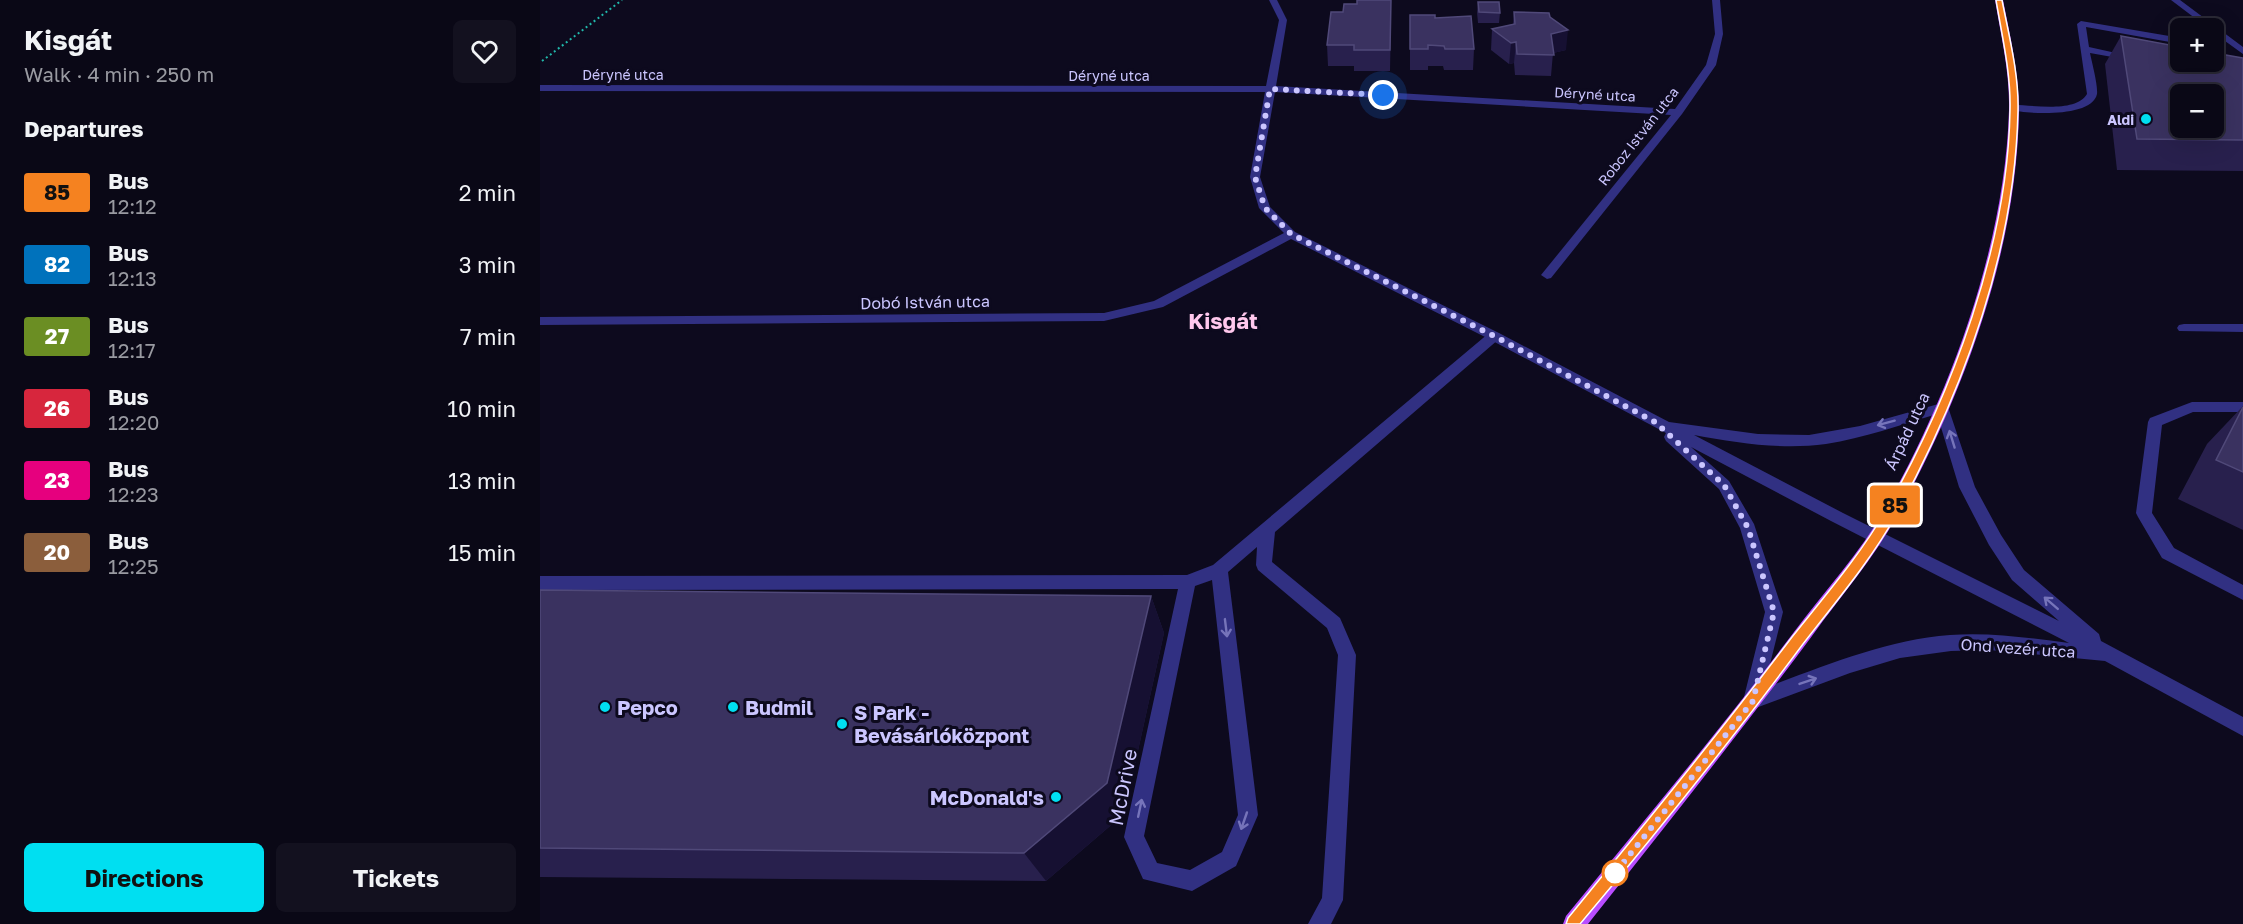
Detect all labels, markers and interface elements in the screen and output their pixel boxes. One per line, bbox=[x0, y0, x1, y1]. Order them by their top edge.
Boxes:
map controls bbox=[2170, 18, 2224, 138]
button: + bbox=[2170, 18, 2224, 72]
button: heart bbox=[453, 20, 516, 83]
text: Kisgát bbox=[24, 23, 112, 56]
text: Walk · 4 min · 250 m bbox=[24, 62, 214, 86]
street label: Déryné utca bbox=[582, 66, 664, 83]
street label: Déryné utca bbox=[1068, 67, 1150, 84]
your location bbox=[1368, 80, 1398, 110]
street label: Déryné utca bbox=[1554, 83, 1636, 105]
street label: Roboz István utca bbox=[1594, 83, 1682, 189]
button: − bbox=[2170, 84, 2224, 138]
place label: Aldi bbox=[2107, 111, 2134, 128]
marker: Aldi bbox=[2139, 112, 2153, 126]
text: Departures bbox=[24, 115, 143, 142]
text: Bus bbox=[108, 167, 149, 194]
text: 85 bbox=[44, 179, 70, 205]
text: 2 min bbox=[459, 179, 516, 206]
text: 12:12 bbox=[108, 194, 157, 218]
text: Bus bbox=[108, 239, 149, 266]
text: 82 bbox=[44, 251, 70, 277]
text: 3 min bbox=[459, 251, 516, 278]
text: 12:13 bbox=[108, 266, 157, 290]
street label: Dobó István utca bbox=[860, 291, 990, 313]
district label: Kisgát bbox=[1188, 307, 1258, 334]
text: Bus bbox=[108, 311, 149, 338]
text: 27 bbox=[45, 323, 69, 349]
text: 7 min bbox=[460, 323, 516, 350]
text: 12:17 bbox=[108, 338, 156, 362]
text: Bus bbox=[108, 383, 149, 410]
street label: Árpád utca bbox=[1880, 389, 1934, 473]
text: 26 bbox=[44, 395, 70, 421]
text: 10 min bbox=[447, 395, 516, 422]
text: 12:20 bbox=[108, 410, 159, 434]
one-way arrow bbox=[1877, 418, 1896, 429]
one-way arrow bbox=[1946, 430, 1957, 449]
text: Bus bbox=[108, 455, 149, 482]
text: 23 bbox=[44, 467, 70, 493]
text: 13 min bbox=[448, 467, 516, 494]
text: 12:23 bbox=[108, 482, 159, 506]
line badge: 85 bbox=[1868, 486, 1922, 524]
text: 85 bbox=[1882, 492, 1908, 518]
text: Bus bbox=[108, 527, 149, 554]
text: 20 bbox=[44, 539, 70, 565]
text: 15 min bbox=[448, 539, 516, 566]
text: 12:25 bbox=[108, 554, 159, 578]
one-way arrow bbox=[2044, 596, 2059, 610]
one-way arrow bbox=[1221, 618, 1232, 638]
street label: Ond vezér utca bbox=[1960, 634, 2076, 662]
one-way arrow bbox=[1798, 675, 1817, 686]
place label: Pepco bbox=[617, 695, 678, 719]
place label: Budmil bbox=[745, 695, 813, 719]
marker: Pepco bbox=[598, 700, 612, 714]
marker: Budmil bbox=[726, 700, 740, 714]
place label: S Park - Bevásárlóközpont bbox=[854, 700, 1029, 747]
marker: S Park - Bevásárlóközpont bbox=[835, 717, 849, 731]
street label: McDrive bbox=[1103, 747, 1141, 827]
place label: McDonald's bbox=[930, 785, 1044, 809]
marker: McDonald's bbox=[1049, 790, 1063, 804]
one-way arrow bbox=[1135, 799, 1146, 818]
one-way arrow bbox=[1238, 812, 1249, 830]
button: Directions bbox=[24, 843, 264, 912]
button: Tickets bbox=[276, 843, 516, 912]
unlabelled marker bbox=[1602, 860, 1628, 886]

